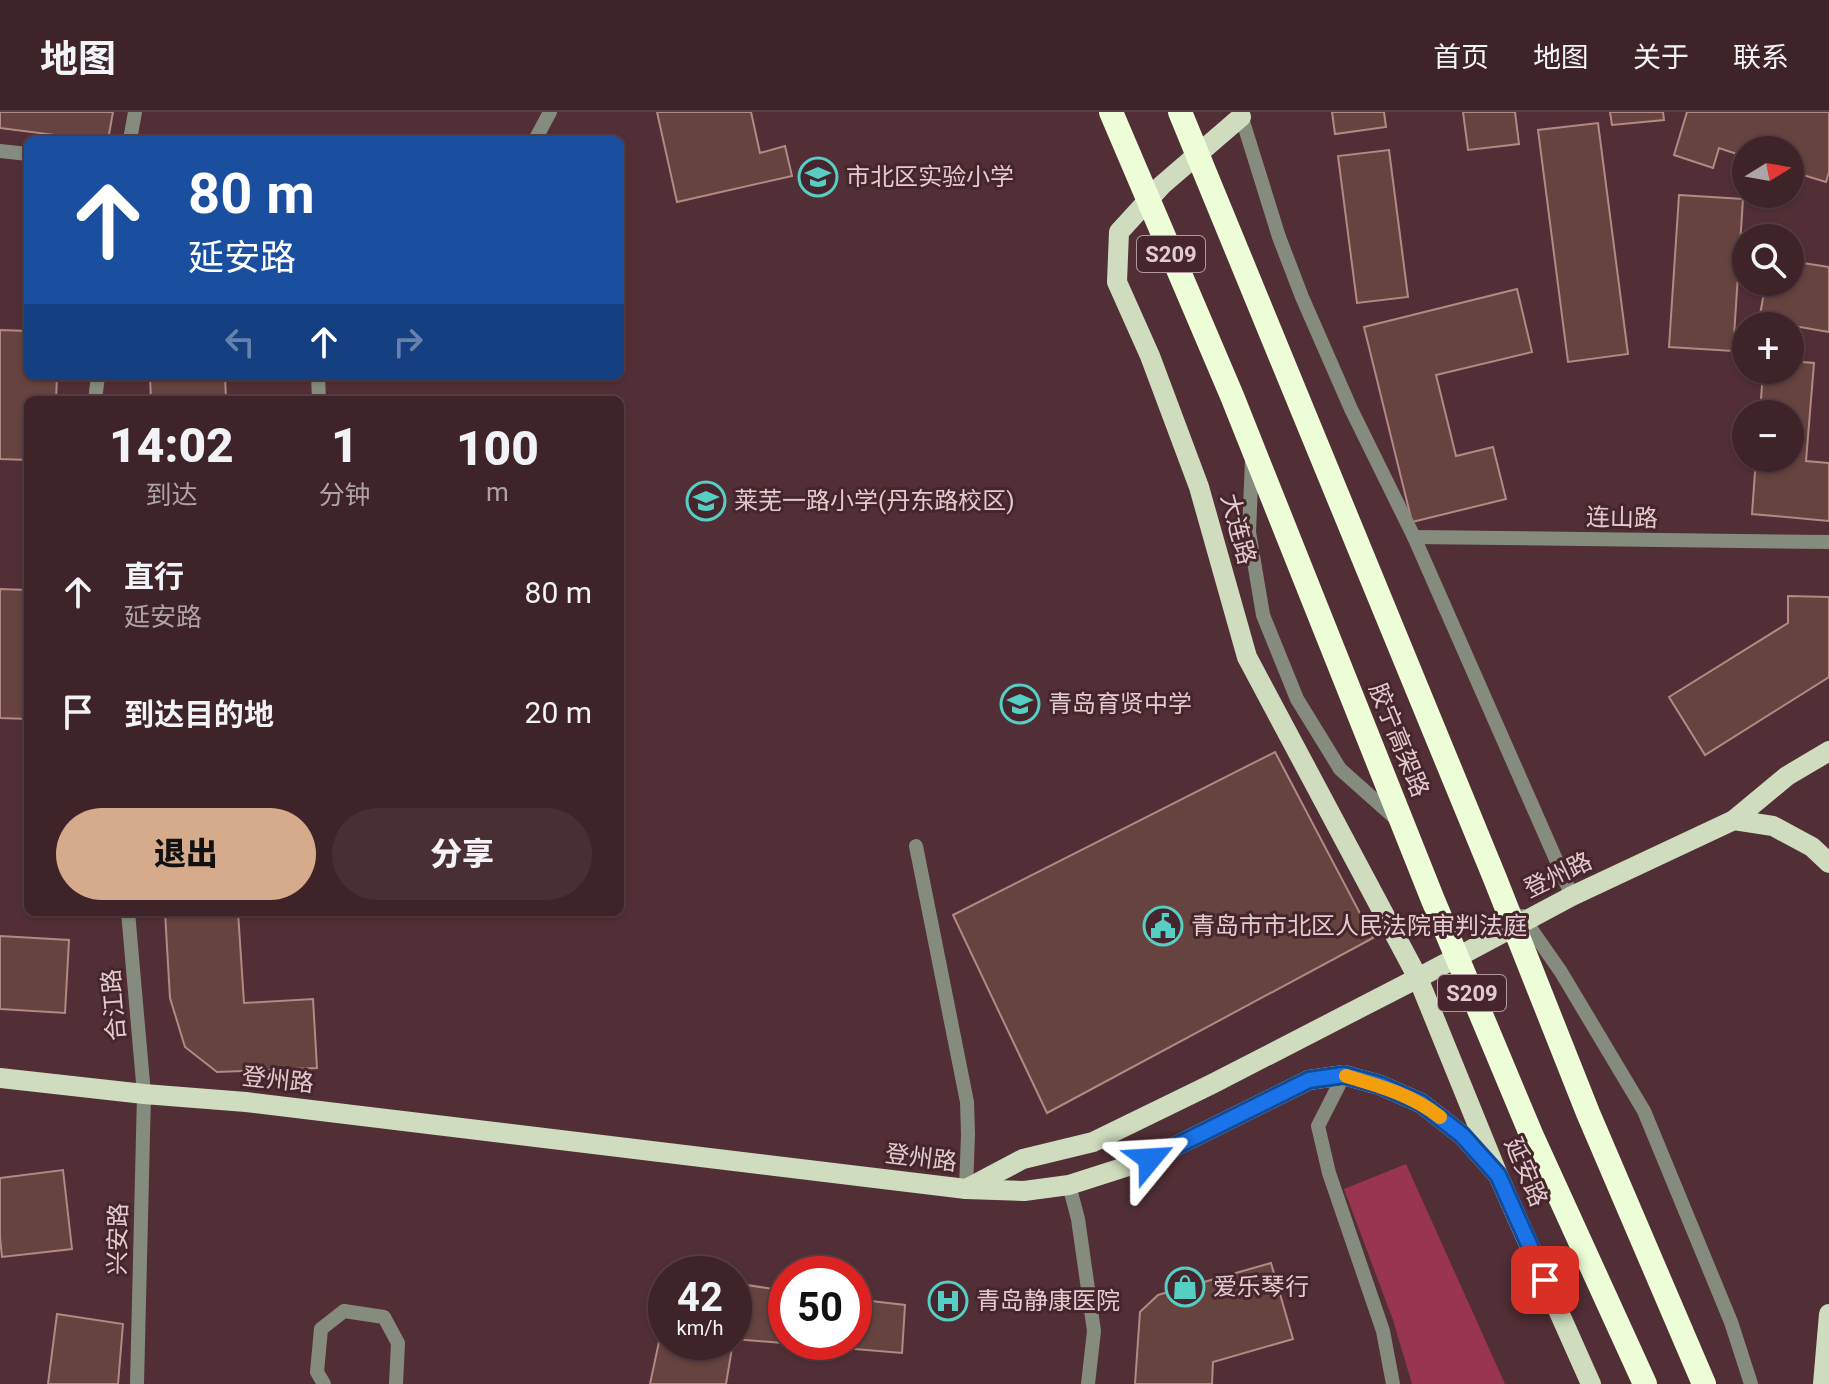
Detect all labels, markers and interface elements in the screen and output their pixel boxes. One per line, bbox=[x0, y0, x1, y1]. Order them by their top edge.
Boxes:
text: 地图 bbox=[40, 37, 116, 81]
text: 首页 bbox=[1433, 41, 1489, 74]
text: 地图 bbox=[1533, 41, 1589, 74]
text: 关于 bbox=[1633, 41, 1689, 74]
text: 联系 bbox=[1733, 41, 1789, 74]
north arrow bbox=[1732, 136, 1804, 208]
map controls bbox=[1732, 136, 1804, 472]
school or university icon: 市北区实验小学 bbox=[797, 156, 839, 198]
text: 80 m bbox=[188, 161, 315, 227]
place label: 市北区实验小学 bbox=[846, 163, 1014, 191]
icon: ahead bbox=[56, 168, 160, 272]
button: search bbox=[1732, 224, 1804, 296]
road number: S209 bbox=[1137, 236, 1205, 272]
text: 延安路 bbox=[188, 237, 296, 279]
button: + bbox=[1732, 312, 1804, 384]
icon: left bbox=[218, 320, 262, 364]
icon: ahead bbox=[302, 320, 346, 364]
icon: right bbox=[386, 320, 430, 364]
button: − bbox=[1732, 400, 1804, 472]
text: 14:02 bbox=[109, 417, 234, 474]
text: 1 bbox=[331, 417, 359, 474]
text: 100 bbox=[456, 420, 539, 477]
text: m bbox=[486, 477, 509, 507]
text: 到达 bbox=[145, 480, 197, 510]
text: 分钟 bbox=[319, 480, 371, 510]
school or university icon: 莱芜一路小学(丹东路校区) bbox=[685, 480, 727, 522]
place label: 莱芜一路小学(丹东路校区) bbox=[734, 487, 1015, 515]
street label: 大连路 bbox=[1215, 491, 1261, 567]
street label: 连山路 bbox=[1586, 503, 1658, 533]
text: 直行 bbox=[124, 559, 184, 594]
icon: ahead bbox=[56, 570, 100, 614]
text: 80 m bbox=[525, 575, 592, 610]
text: 延安路 bbox=[124, 602, 202, 632]
street label: 胶宁高架路 bbox=[1364, 679, 1434, 801]
school or university icon: 青岛育贤中学 bbox=[999, 683, 1041, 725]
icon: arrive bbox=[56, 690, 100, 734]
place label: 青岛育贤中学 bbox=[1048, 690, 1192, 718]
text: 20 m bbox=[525, 695, 592, 730]
text: 到达目的地 bbox=[124, 697, 274, 732]
button: 退出 bbox=[56, 808, 316, 900]
button: 分享 bbox=[332, 808, 592, 900]
street label: 登州路 bbox=[1520, 847, 1596, 903]
public building icon: 青岛市市北区人民法院审判法庭 bbox=[1142, 905, 1184, 947]
place label: 青岛市市北区人民法院审判法庭 bbox=[1191, 912, 1527, 940]
street label: 合江路 bbox=[97, 968, 131, 1042]
road number: S209 bbox=[1438, 975, 1506, 1011]
street label: 登州路 bbox=[241, 1062, 315, 1098]
position arrow bbox=[1108, 1117, 1192, 1201]
street label: 延安路 bbox=[1499, 1133, 1553, 1211]
street label: 登州路 bbox=[884, 1140, 958, 1176]
street label: 兴安路 bbox=[103, 1203, 133, 1275]
pin bbox=[1511, 1246, 1579, 1314]
speed limit sign: 50 bbox=[768, 1256, 872, 1360]
icon: arrive bbox=[1523, 1258, 1567, 1302]
shop icon: 爱乐琴行 bbox=[1164, 1266, 1206, 1308]
place label: 爱乐琴行 bbox=[1213, 1273, 1309, 1301]
text: 42 bbox=[677, 1274, 723, 1321]
hospital icon: 青岛静康医院 bbox=[927, 1280, 969, 1322]
place label: 青岛静康医院 bbox=[976, 1287, 1120, 1315]
text: km/h bbox=[677, 1316, 723, 1340]

